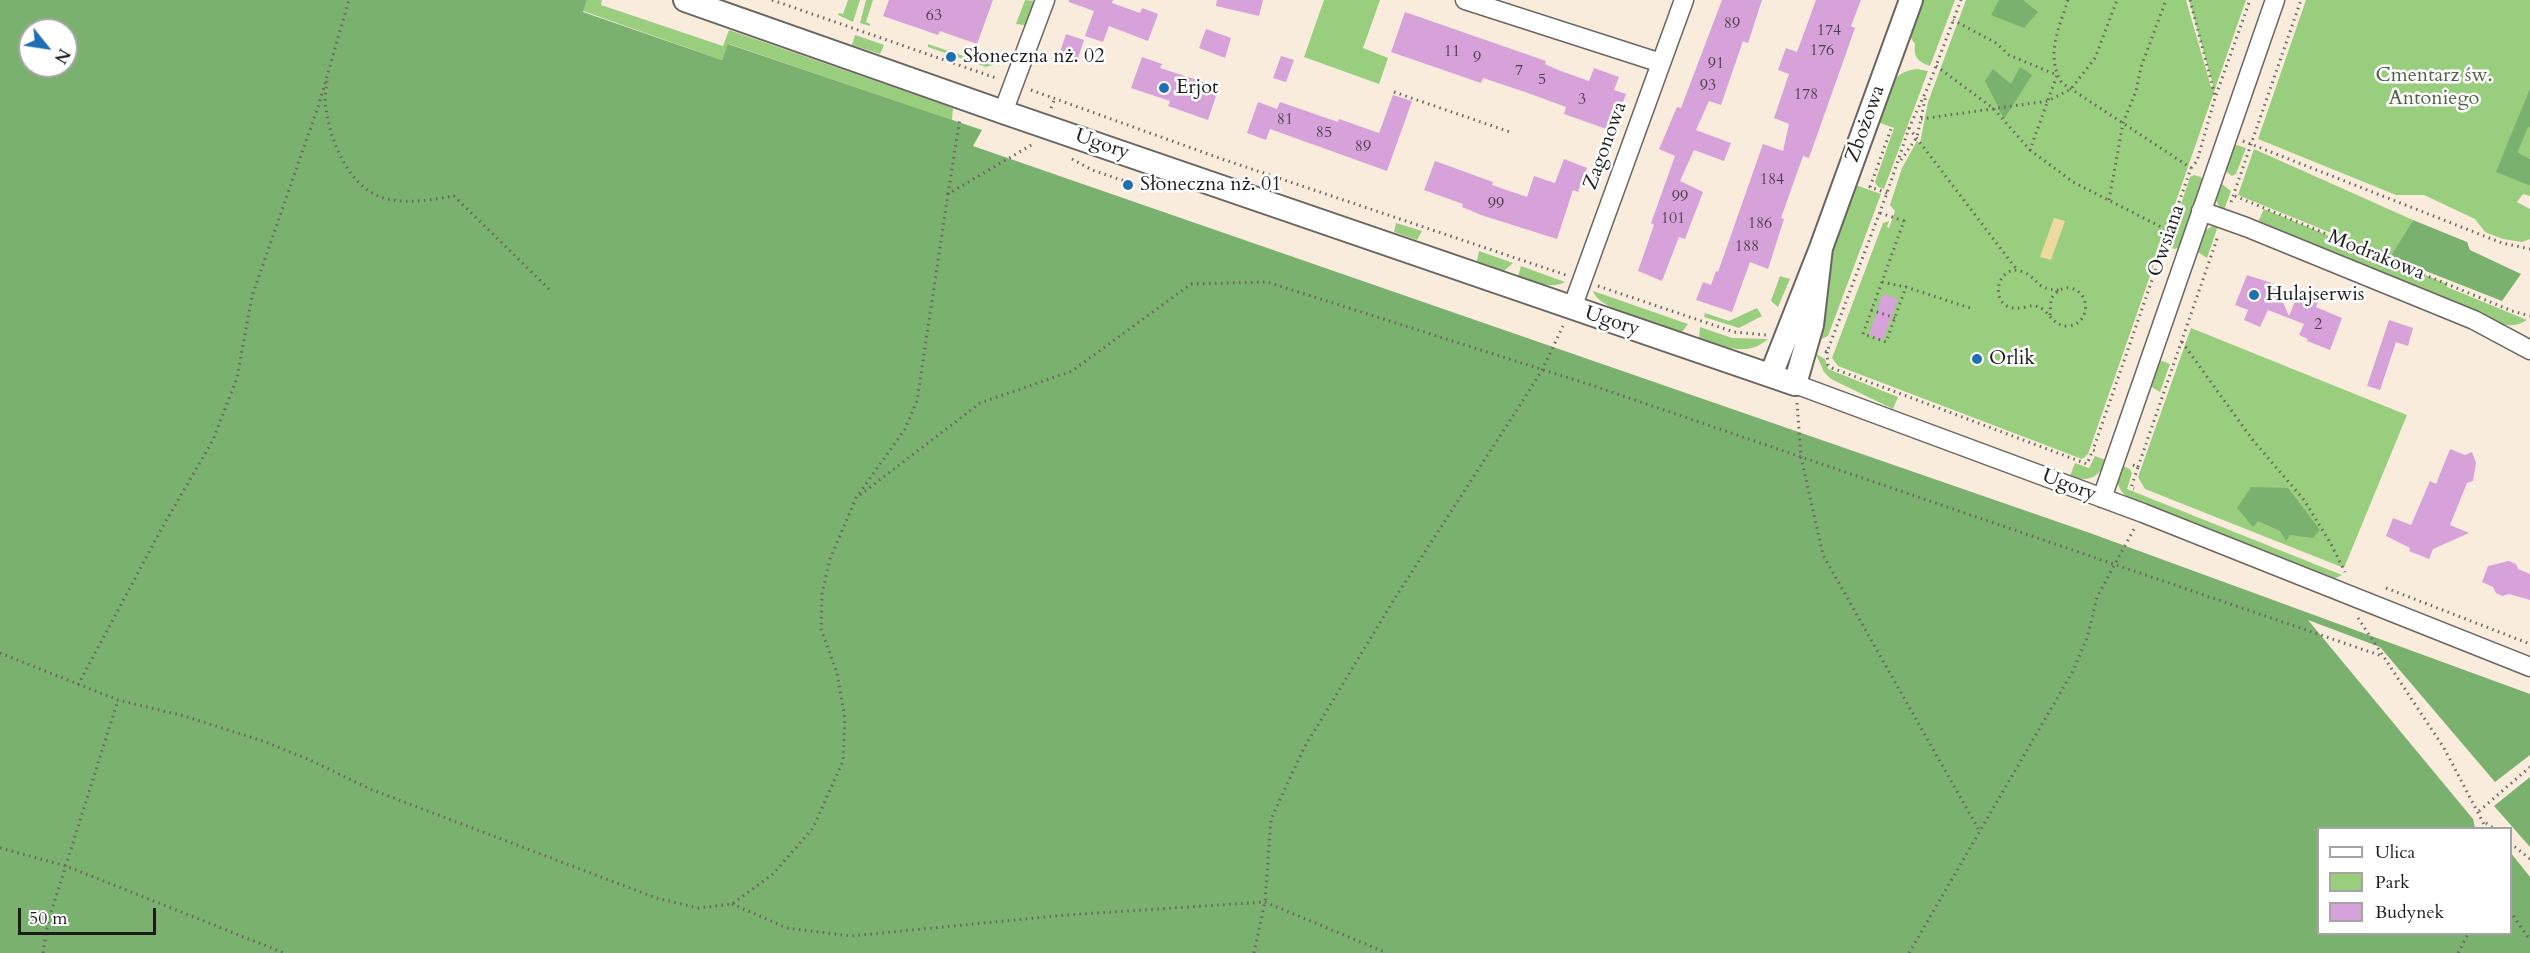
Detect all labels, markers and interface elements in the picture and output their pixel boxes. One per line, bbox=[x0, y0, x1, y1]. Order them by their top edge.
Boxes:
house number: 63 bbox=[926, 6, 942, 26]
house number: 89 bbox=[1724, 14, 1740, 34]
north arrow bbox=[18, 18, 78, 78]
house number: 174 bbox=[1817, 21, 1841, 41]
house number: 176 bbox=[1810, 41, 1834, 61]
house number: 11 bbox=[1444, 42, 1460, 62]
text: N bbox=[49, 44, 75, 68]
place label: Słoneczna nż. 02 bbox=[963, 45, 1105, 69]
house number: 9 bbox=[1473, 48, 1481, 68]
marker: Słoneczna nż. 02 bbox=[944, 50, 958, 64]
house number: 91 bbox=[1708, 54, 1724, 74]
house number: 7 bbox=[1515, 61, 1523, 81]
park label: Cmentarz św. Antoniego bbox=[2375, 64, 2493, 111]
house number: 5 bbox=[1538, 70, 1546, 90]
place label: Erjot bbox=[1176, 76, 1218, 100]
house number: 93 bbox=[1700, 76, 1716, 96]
marker: Erjot bbox=[1157, 81, 1171, 95]
street label: Zbożowa bbox=[1841, 82, 1891, 166]
house number: 178 bbox=[1794, 85, 1818, 105]
house number: 3 bbox=[1578, 90, 1586, 110]
street label: Zagonowa bbox=[1579, 99, 1633, 193]
house number: 81 bbox=[1277, 110, 1293, 130]
house number: 85 bbox=[1316, 123, 1332, 143]
street label: Ugory bbox=[1072, 125, 1132, 165]
house number: 89 bbox=[1355, 137, 1371, 157]
house number: 184 bbox=[1760, 170, 1784, 190]
place label: Słoneczna nż. 01 bbox=[1140, 173, 1282, 197]
marker: Słoneczna nż. 01 bbox=[1121, 178, 1135, 192]
house number: 99 bbox=[1672, 187, 1688, 207]
house number: 99 bbox=[1488, 194, 1504, 214]
street label: Owsiana bbox=[2144, 202, 2190, 280]
house number: 101 bbox=[1661, 209, 1685, 229]
house number: 186 bbox=[1748, 214, 1772, 234]
street label: Modrakowa bbox=[2324, 226, 2428, 286]
house number: 188 bbox=[1735, 237, 1759, 257]
place label: Hulajserwis bbox=[2266, 283, 2364, 307]
marker: Hulajserwis bbox=[2247, 288, 2261, 302]
street label: Ugory bbox=[1582, 302, 1642, 342]
house number: 2 bbox=[2314, 315, 2322, 335]
place label: Orlik bbox=[1989, 347, 2035, 371]
marker: Orlik bbox=[1970, 352, 1984, 366]
street label: Ugory bbox=[2038, 465, 2100, 507]
legend bbox=[2317, 827, 2512, 935]
text: Ulica bbox=[2375, 840, 2415, 865]
text: Park bbox=[2375, 870, 2410, 895]
scale bar bbox=[21, 896, 159, 934]
text: Budynek bbox=[2375, 900, 2444, 925]
text: 50 m bbox=[29, 906, 68, 931]

